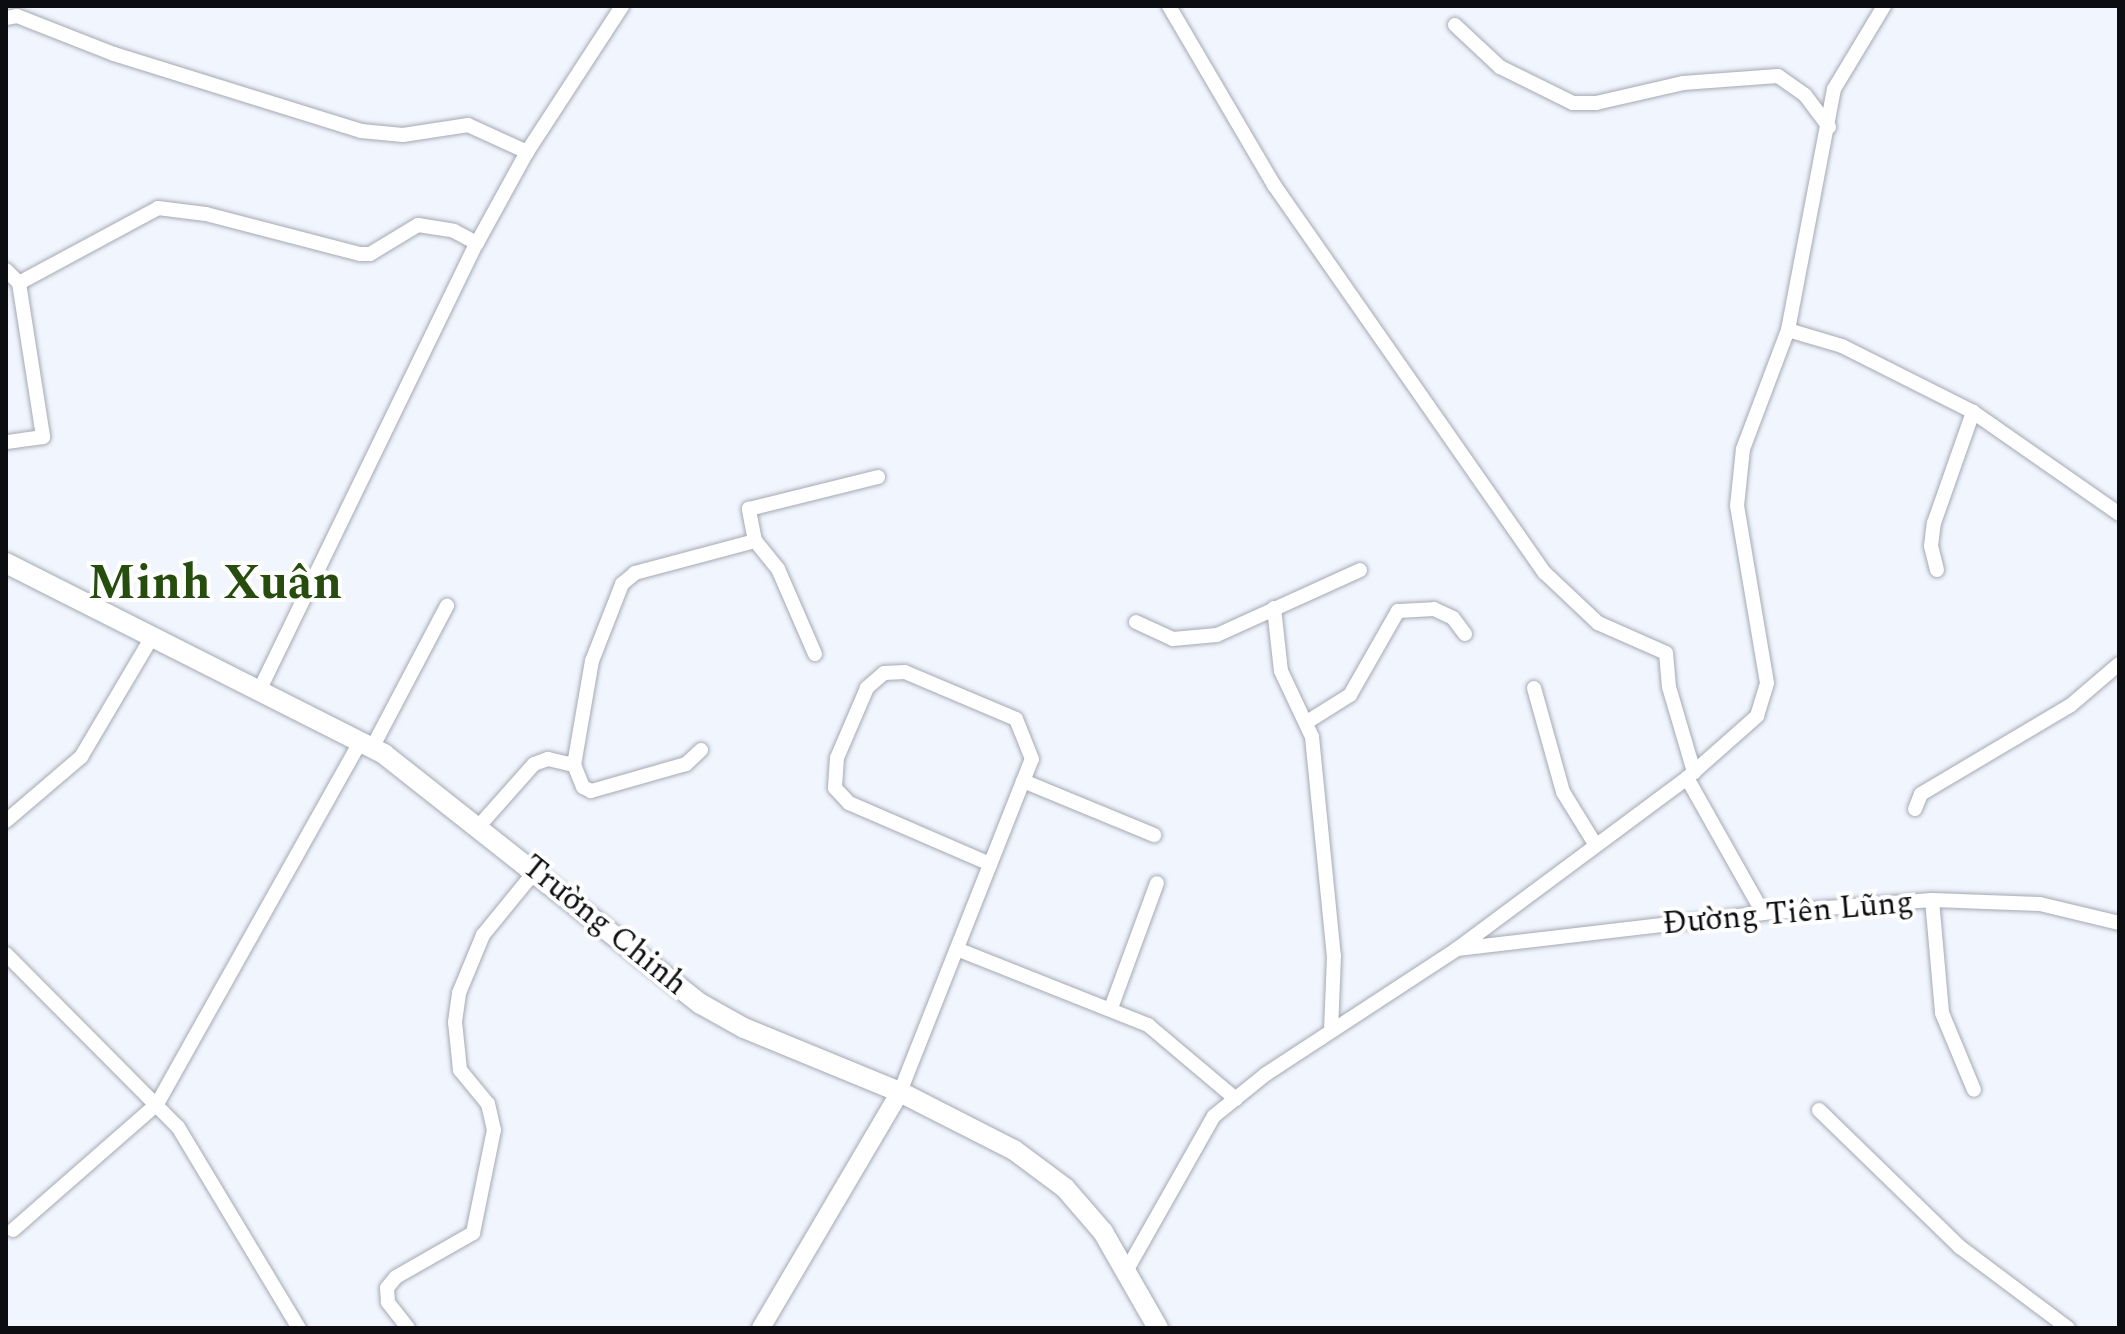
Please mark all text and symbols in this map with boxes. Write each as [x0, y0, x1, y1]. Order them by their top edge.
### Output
district label: Minh Xuân [88, 555, 342, 613]
street label: Trường Chinh [514, 848, 694, 1004]
street label: Đường Tiên Lũng [1661, 884, 1915, 944]

